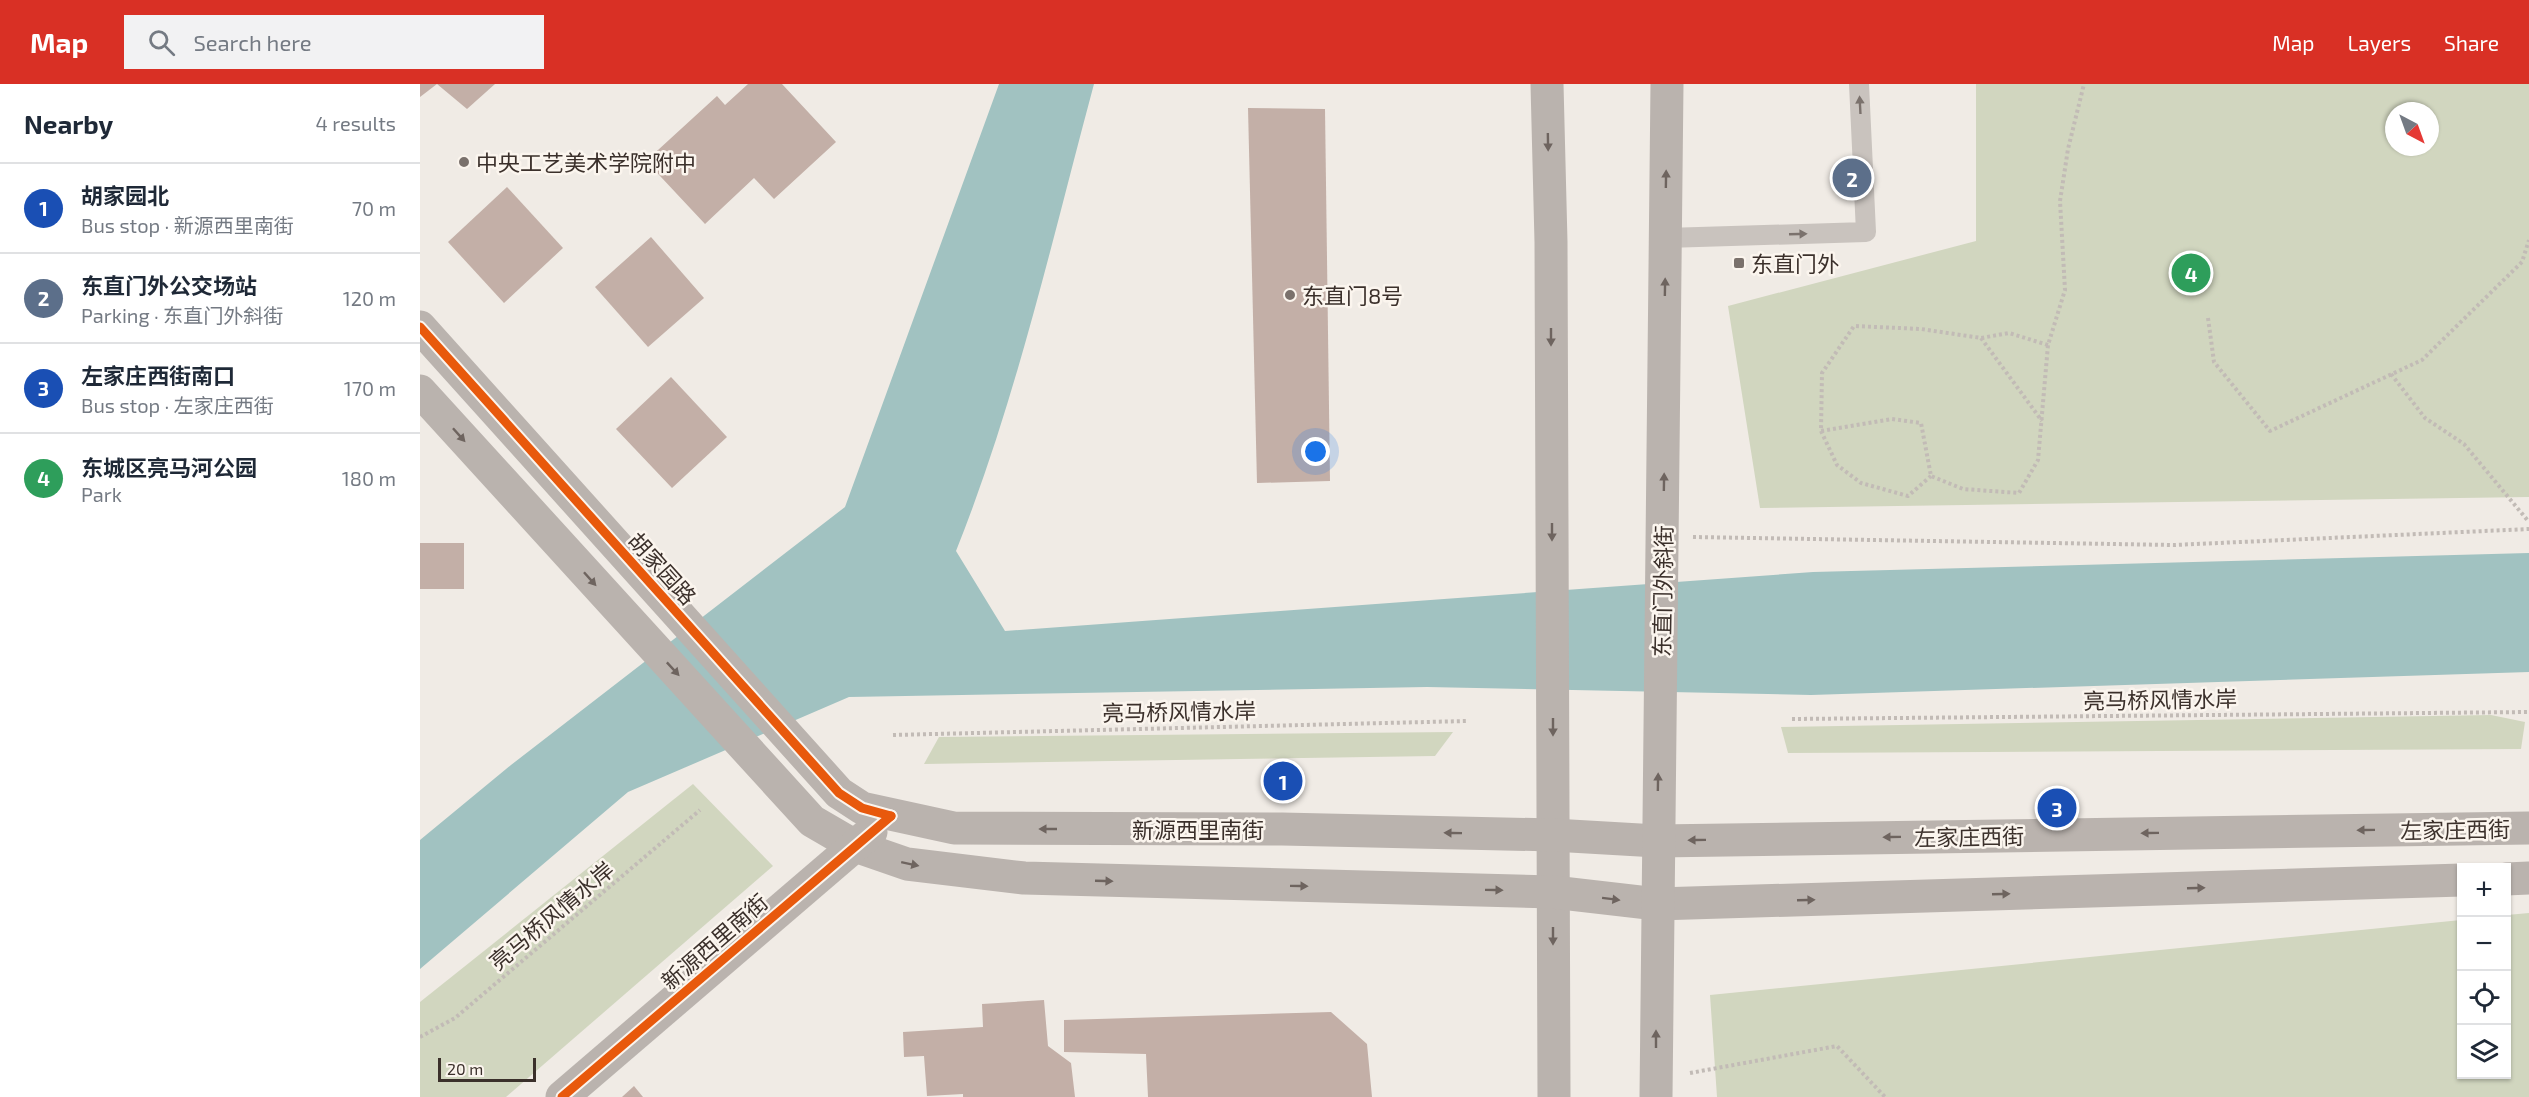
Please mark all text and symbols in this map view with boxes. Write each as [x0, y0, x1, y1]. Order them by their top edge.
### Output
search box [124, 15, 544, 69]
text: Map [30, 25, 88, 59]
icon: search [145, 26, 178, 59]
text: Search here [193, 29, 312, 55]
text: Map [2272, 30, 2314, 55]
text: Layers [2347, 30, 2411, 55]
text: Share [2444, 30, 2499, 55]
one-way arrow [1856, 95, 1865, 114]
north arrow [2385, 102, 2439, 156]
text: Nearby [24, 108, 113, 139]
text: 4 results [316, 111, 396, 135]
one-way arrow [1544, 133, 1553, 152]
place label: 中央工艺美术学院附中 [476, 149, 696, 175]
marker: 中央工艺美术学院附中 [457, 155, 471, 169]
pin: 2 [1832, 156, 1872, 200]
one-way arrow [1661, 170, 1671, 189]
text: 胡家园北 [81, 182, 169, 208]
text: 1 [39, 196, 48, 220]
text: 70 m [352, 196, 396, 220]
text: Bus stop · 新源西里南街 [81, 213, 294, 237]
one-way arrow [1789, 230, 1808, 239]
place label: 东直门外 [1751, 250, 1839, 276]
pin: 4 [2172, 250, 2210, 296]
marker: 东直门外 [1732, 256, 1746, 270]
text: 东直门外公交场站 [81, 272, 257, 298]
one-way arrow [1660, 278, 1670, 297]
place label: 东直门8号 [1302, 282, 1403, 308]
text: 2 [38, 286, 49, 310]
text: 120 m [343, 286, 396, 310]
marker: 东直门8号 [1283, 288, 1297, 302]
text: Parking · 东直门外斜街 [81, 303, 283, 327]
one-way arrow [1546, 328, 1556, 347]
text: 左家庄西街南口 [81, 362, 235, 388]
text: 3 [38, 376, 49, 400]
text: 170 m [344, 376, 396, 400]
text: Bus stop · 左家庄西街 [81, 393, 274, 417]
one-way arrow [452, 427, 465, 442]
your location [1301, 437, 1330, 466]
text: 东城区亮马河公园 [81, 454, 257, 480]
text: 4 [37, 466, 50, 490]
text: 180 m [342, 466, 396, 490]
one-way arrow [1659, 473, 1669, 492]
text: Park [81, 482, 122, 506]
one-way arrow [1547, 523, 1557, 542]
street label: 东直门外斜街 [1648, 525, 1676, 657]
street label: 胡家园路 [624, 527, 702, 609]
one-way arrow [583, 571, 596, 586]
one-way arrow [666, 661, 679, 676]
street label: 亮马桥风情水岸 [2083, 685, 2237, 713]
street label: 亮马桥风情水岸 [1102, 697, 1256, 725]
one-way arrow [1548, 718, 1558, 737]
pin: 1 [1264, 758, 1302, 804]
one-way arrow [1654, 773, 1663, 792]
pin: 3 [2038, 786, 2076, 830]
street label: 左家庄西街 [2400, 815, 2510, 843]
street label: 新源西里南街 [1132, 816, 1264, 842]
street label: 左家庄西街 [1914, 822, 2024, 850]
one-way arrow [1038, 824, 1057, 834]
one-way arrow [2356, 825, 2375, 835]
one-way arrow [1443, 828, 1462, 838]
one-way arrow [2140, 828, 2159, 838]
one-way arrow [1882, 832, 1901, 842]
one-way arrow [1687, 835, 1706, 845]
street label: 亮马桥风情水岸 [484, 856, 618, 974]
one-way arrow [901, 860, 920, 869]
map controls [2457, 863, 2511, 1079]
button: + [2457, 863, 2511, 917]
one-way arrow [1095, 877, 1114, 886]
one-way arrow [1290, 881, 1309, 890]
one-way arrow [2186, 883, 2205, 893]
one-way arrow [1485, 886, 1504, 895]
street label: 新源西里南街 [656, 888, 772, 994]
one-way arrow [1991, 889, 2010, 898]
one-way arrow [1602, 894, 1621, 903]
one-way arrow [1796, 895, 1815, 904]
button: − [2457, 917, 2511, 971]
one-way arrow [1548, 926, 1558, 945]
button: locate [2457, 971, 2511, 1025]
button: layers [2457, 1025, 2511, 1079]
one-way arrow [1651, 1029, 1661, 1048]
scale bar [438, 1055, 536, 1082]
text: 20 m [447, 1059, 483, 1078]

